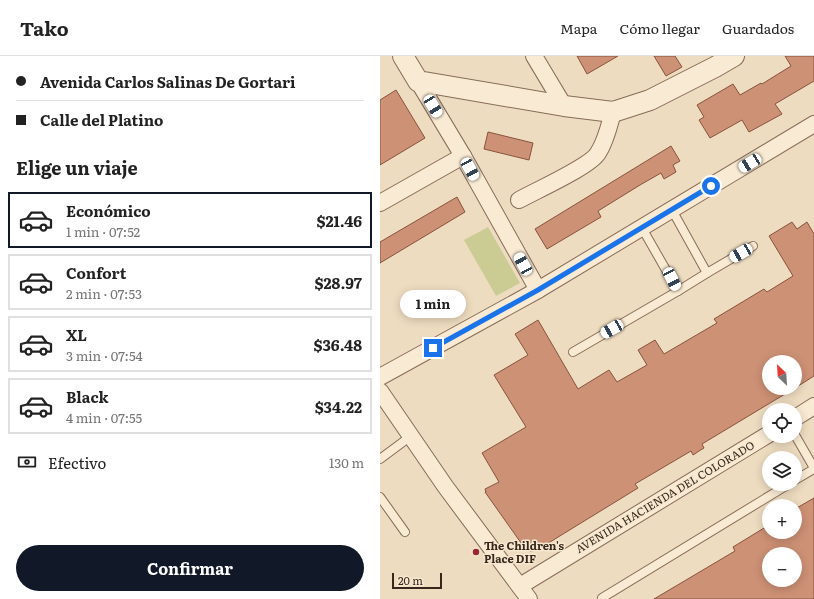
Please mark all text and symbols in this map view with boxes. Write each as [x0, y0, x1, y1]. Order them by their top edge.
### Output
text: Tako [20, 14, 69, 42]
text: Mapa [560, 18, 597, 38]
text: Cómo llegar [619, 18, 700, 38]
text: Guardados [722, 18, 794, 38]
text: Avenida Carlos Salinas De Gortari [40, 70, 296, 93]
car [422, 93, 444, 119]
text: Calle del Platino [40, 108, 163, 131]
car [737, 152, 763, 174]
text: Elige un viaje [16, 154, 138, 181]
car [459, 156, 481, 182]
route start [702, 177, 720, 195]
text: Económico [66, 199, 151, 222]
icon: car [18, 202, 54, 238]
text: $21.46 [317, 209, 362, 232]
text: 1 min · 07:52 [66, 222, 140, 241]
car [728, 242, 754, 264]
car [512, 251, 534, 277]
text: Confort [66, 261, 126, 284]
icon: car [18, 264, 54, 300]
car [661, 266, 683, 292]
text: $28.97 [315, 271, 362, 294]
text: 2 min · 07:53 [66, 284, 142, 303]
callout: 1 min [400, 290, 466, 318]
text: 1 min [416, 294, 450, 313]
car [599, 318, 625, 340]
text: XL [66, 323, 87, 346]
icon: car [18, 326, 54, 362]
text: $36.48 [314, 333, 362, 356]
route end [424, 339, 442, 357]
text: 3 min · 07:54 [66, 346, 143, 365]
north arrow [762, 355, 802, 395]
map controls [762, 355, 802, 587]
text: Black [66, 385, 109, 408]
icon: car [18, 388, 54, 424]
text: $34.22 [315, 395, 362, 418]
button: locate [762, 403, 802, 443]
text: 4 min · 07:55 [66, 408, 142, 427]
street label: AVENIDA HACIENDA DEL COLORADO [572, 436, 757, 556]
icon: cash [16, 451, 38, 473]
text: Efectivo [48, 451, 106, 474]
button: layers [762, 451, 802, 491]
text: 130 m [329, 453, 364, 472]
button: + [762, 499, 802, 539]
place label: The Children's Place DIF [484, 537, 565, 566]
button: Confirmar [16, 545, 364, 591]
marker: The Children's Place DIF [471, 547, 481, 557]
button: − [762, 547, 802, 587]
scale bar [392, 571, 442, 590]
text: 20 m [398, 572, 423, 588]

